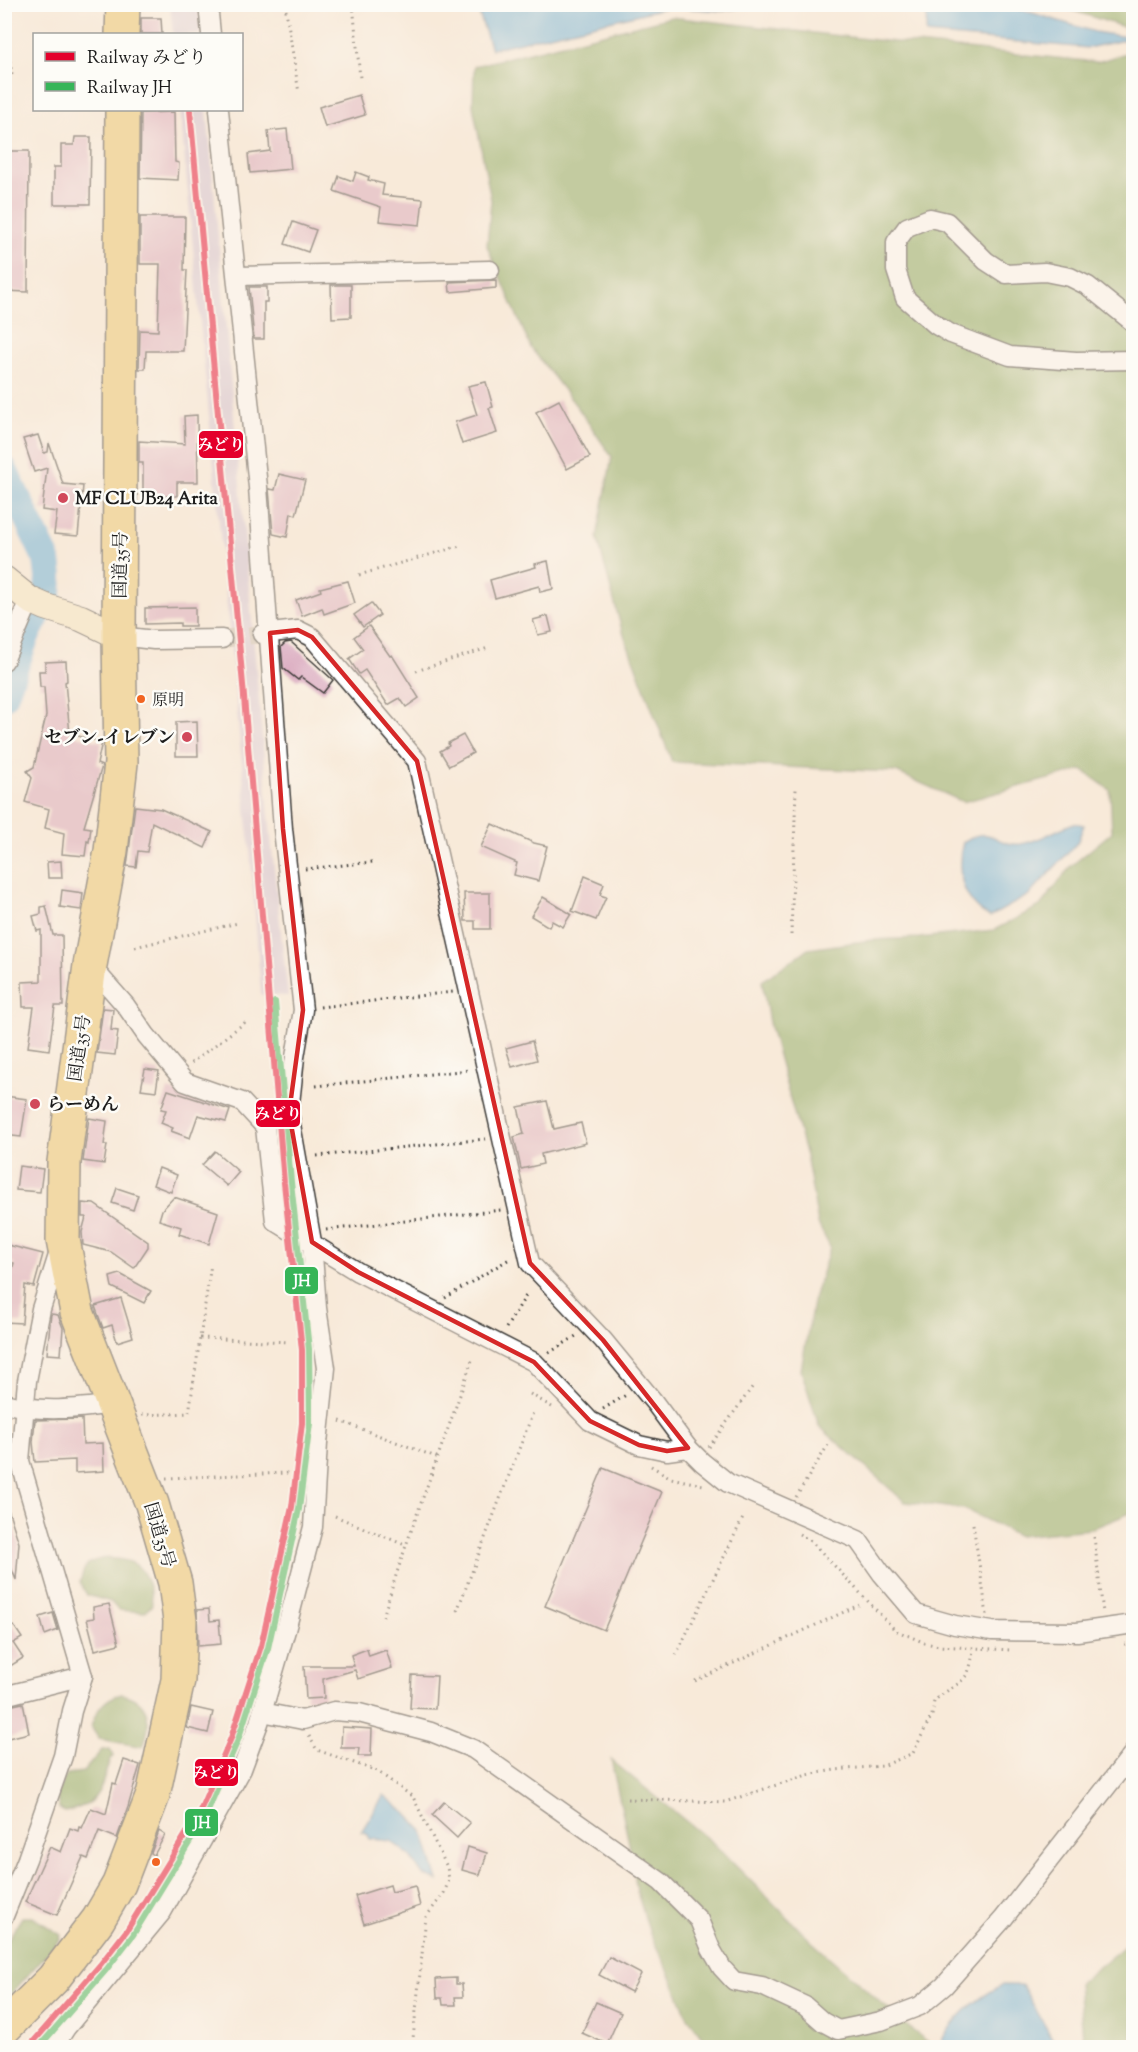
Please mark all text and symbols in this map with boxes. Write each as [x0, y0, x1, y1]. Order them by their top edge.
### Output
legend [33, 33, 243, 111]
text: Railway みどり [87, 46, 206, 72]
text: Railway JH [87, 76, 172, 102]
line badge: みどり [198, 430, 244, 459]
text: みどり [197, 435, 245, 458]
place label: MF CLUB24 Arita [75, 487, 219, 513]
marker: MF CLUB24 Arita [56, 491, 70, 505]
street label: 国道35号 [108, 531, 136, 599]
place label: 原明 [152, 690, 184, 713]
marker: 原明 [135, 693, 147, 705]
place label: セブン-イレブン [44, 726, 175, 752]
marker: セブン-イレブン [180, 730, 194, 744]
street label: 国道35号 [63, 1013, 99, 1083]
place label: らーめん [47, 1093, 119, 1119]
marker: らーめん [28, 1097, 42, 1111]
line badge: みどり [255, 1099, 301, 1128]
text: みどり [254, 1104, 302, 1127]
line badge: JH [284, 1266, 319, 1295]
text: JH [291, 1271, 311, 1294]
street label: 国道35号 [136, 1500, 180, 1572]
line badge: みどり [194, 1758, 239, 1787]
text: みどり [192, 1763, 240, 1786]
line badge: JH [184, 1808, 219, 1837]
text: JH [191, 1813, 211, 1836]
unlabelled marker [150, 1856, 162, 1868]

